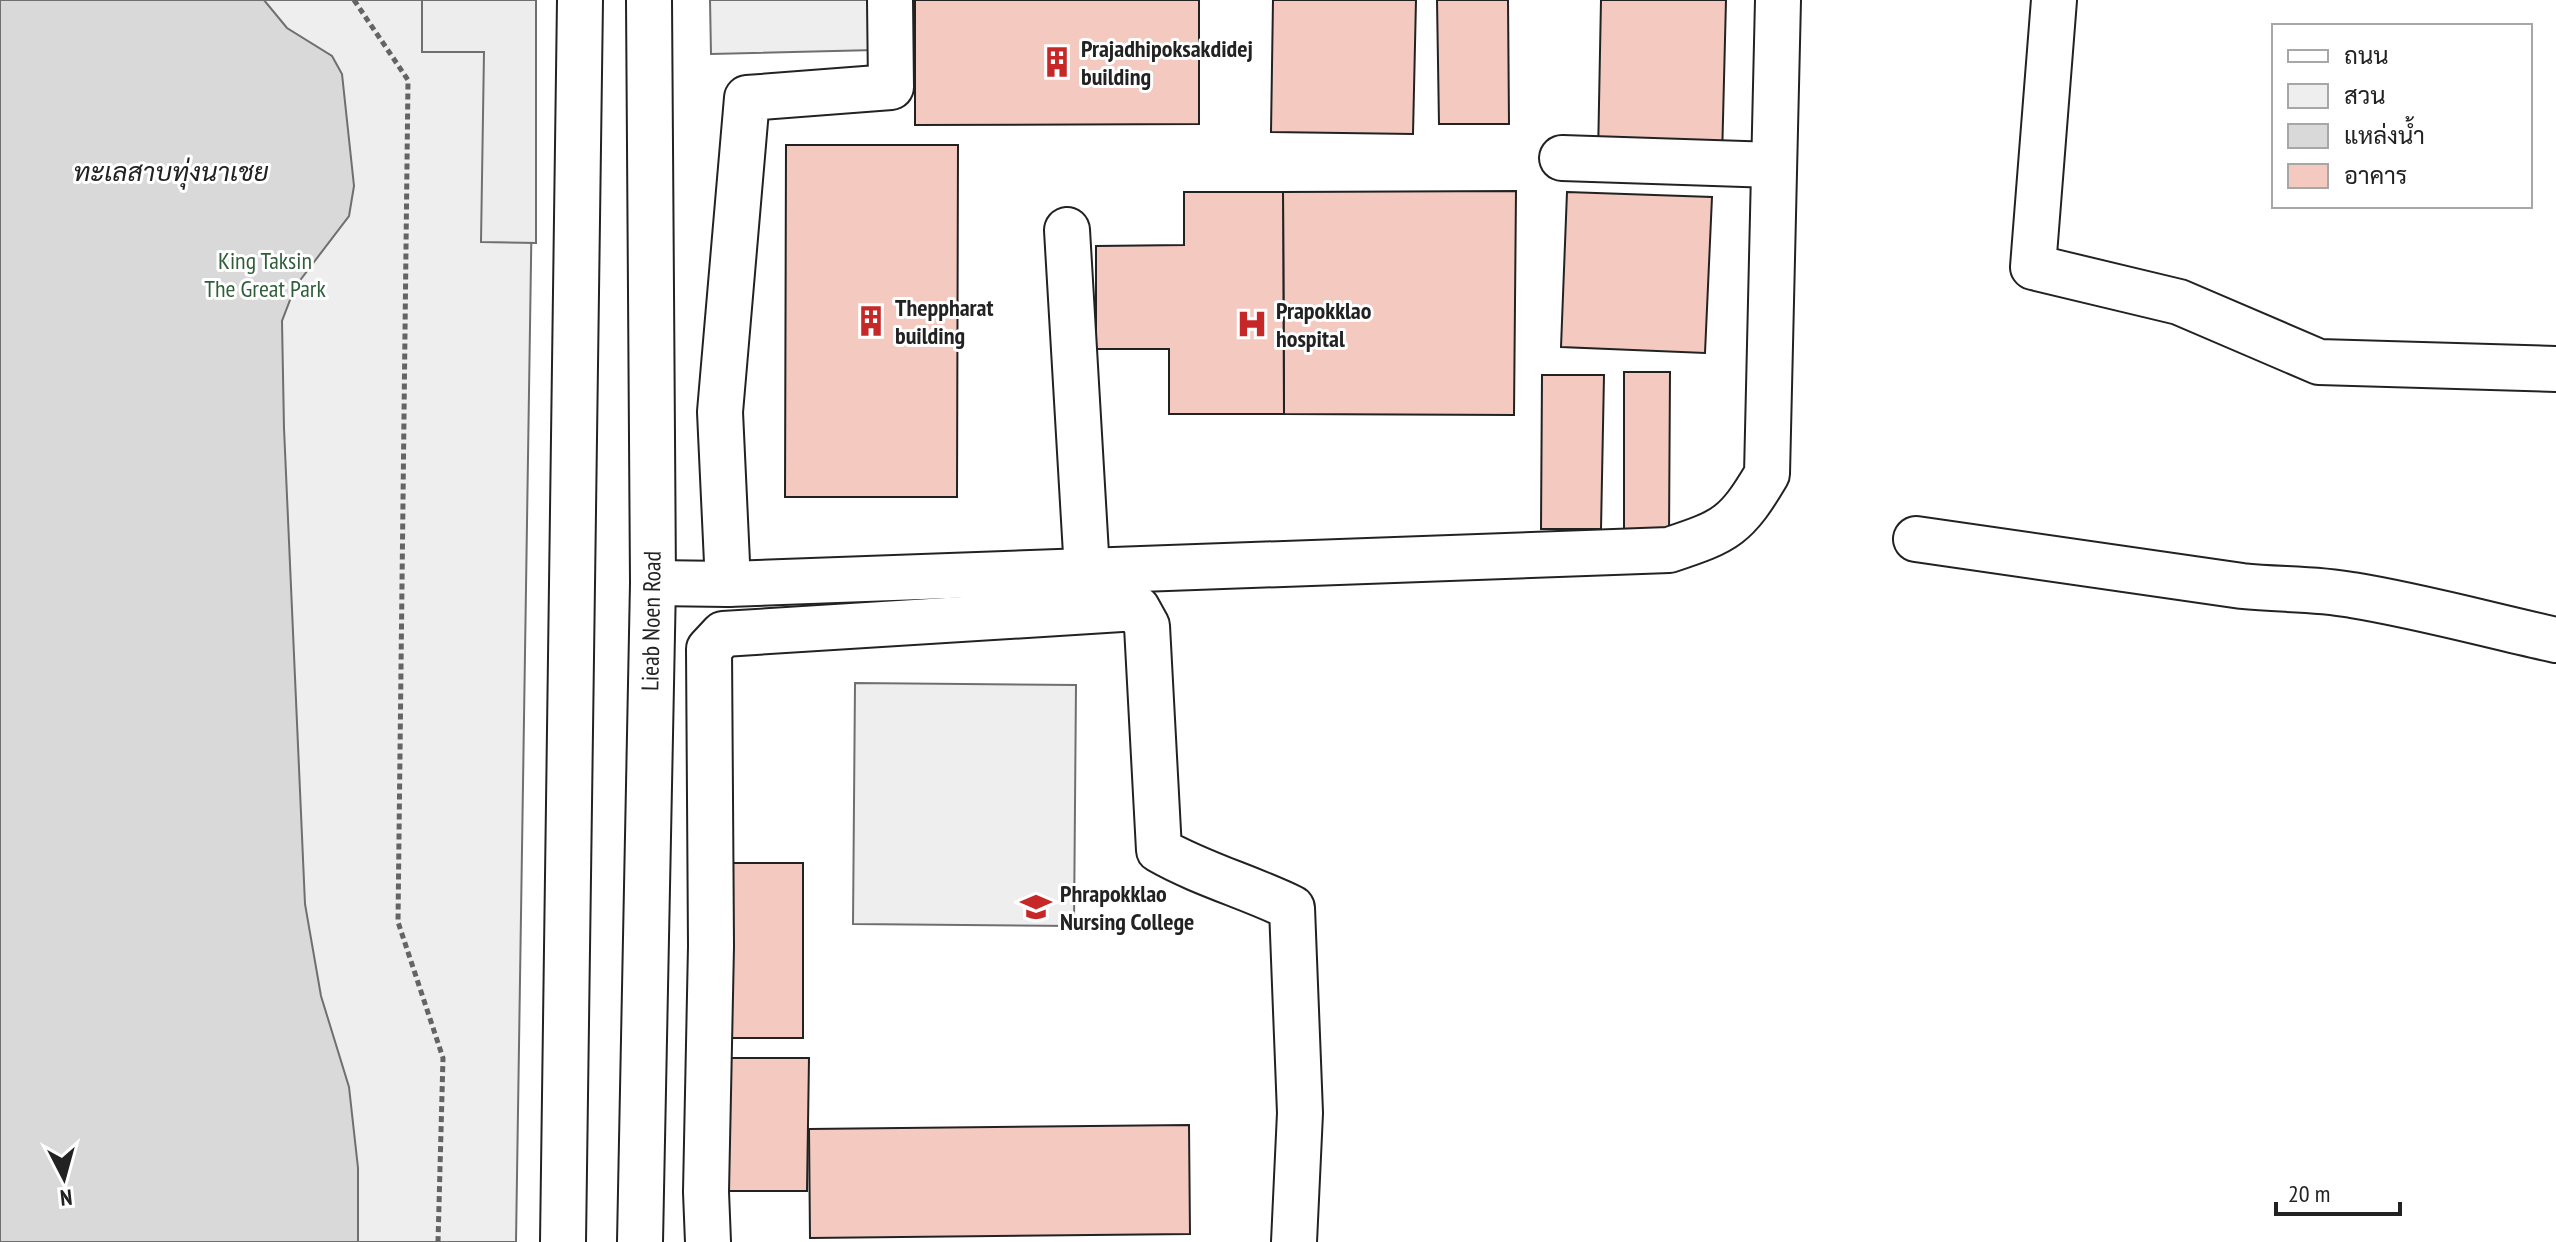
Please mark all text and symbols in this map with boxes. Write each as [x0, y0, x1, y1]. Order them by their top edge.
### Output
legend [2272, 24, 2532, 208]
place label: Prajadhipoksakdidej building [1081, 33, 1253, 92]
text: ถนน [2344, 40, 2389, 71]
building icon: Prajadhipoksakdidej building [1040, 45, 1074, 79]
text: สวน [2344, 80, 2386, 111]
text: แหล่งน้ำ [2344, 116, 2425, 151]
water label: ทะเลสาบทุ่งนาเชย [73, 155, 269, 190]
text: อาคาร [2344, 160, 2407, 191]
park label: King Taksin The Great Park [204, 245, 326, 304]
place label: Theppharat building [895, 292, 994, 351]
place label: Prapokklao hospital [1276, 295, 1372, 354]
building icon: Theppharat building [854, 304, 888, 338]
hospital icon: Prapokklao hospital [1235, 307, 1269, 341]
street label: Lieab Noen Road [634, 551, 668, 691]
place label: Phrapokklao Nursing College [1060, 878, 1194, 937]
school or university icon: Phrapokklao Nursing College [1019, 890, 1053, 924]
north arrow [24, 1138, 104, 1218]
scale bar [2276, 1166, 2400, 1216]
text: 20 m [2288, 1178, 2330, 1209]
text: N [59, 1183, 73, 1212]

